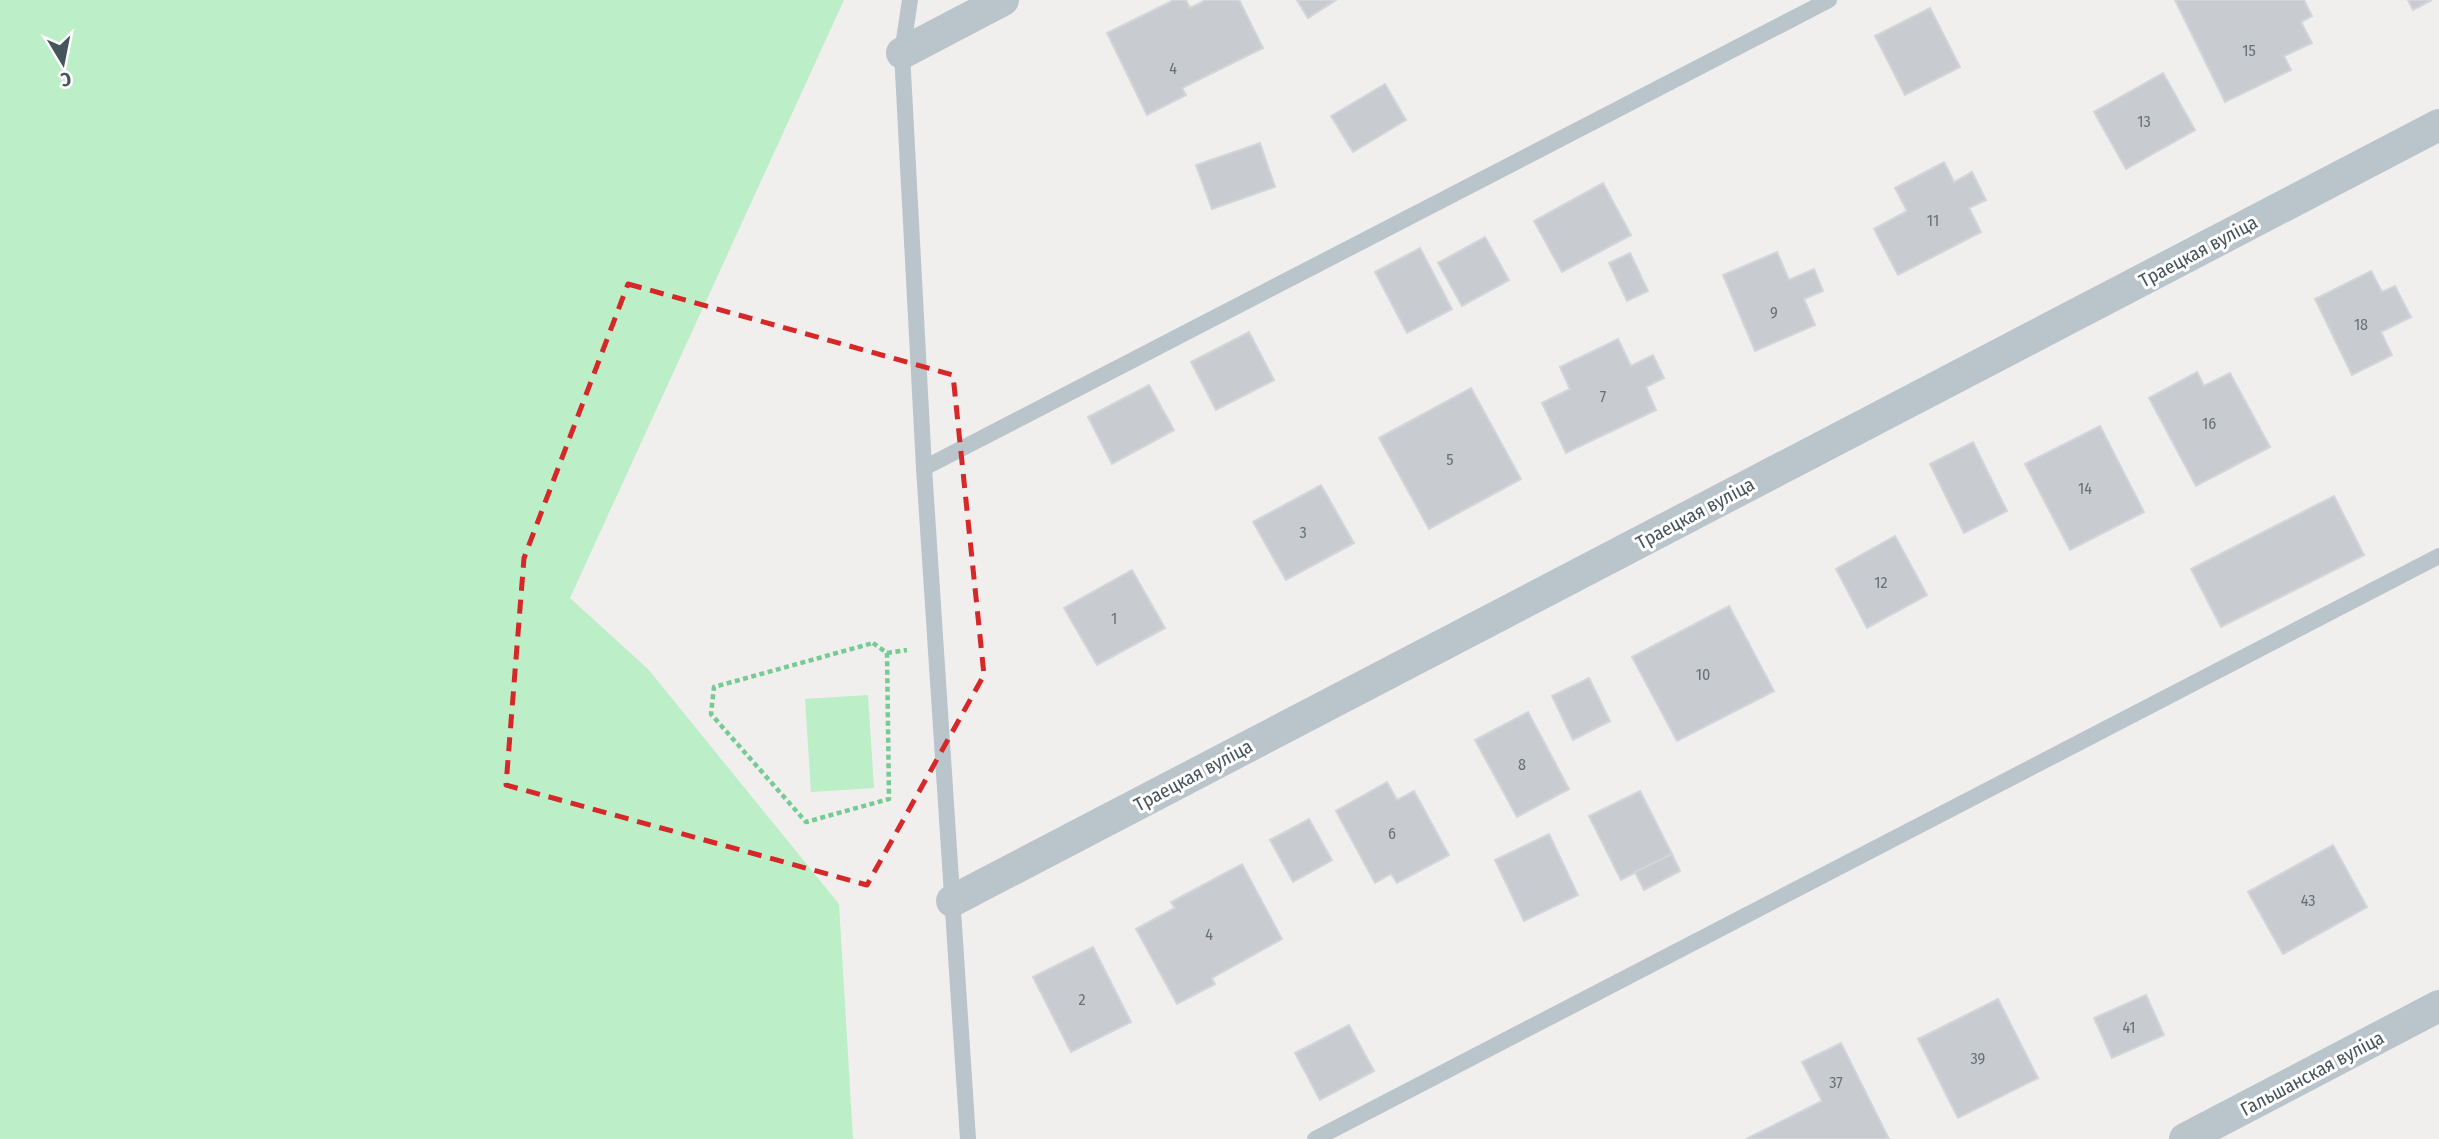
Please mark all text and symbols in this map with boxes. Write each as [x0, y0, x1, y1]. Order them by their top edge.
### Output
north arrow [28, 28, 98, 98]
house number: 15 [2242, 41, 2256, 60]
house number: 4 [1169, 59, 1177, 78]
text: С [59, 67, 73, 91]
house number: 13 [2137, 112, 2151, 131]
house number: 11 [1927, 211, 1939, 230]
street label: Траецкая вуліца [2135, 211, 2261, 292]
house number: 9 [1770, 303, 1778, 322]
house number: 18 [2354, 315, 2368, 334]
house number: 7 [1600, 387, 1607, 406]
house number: 16 [2202, 414, 2216, 433]
house number: 5 [1446, 450, 1454, 469]
street label: Траецкая вуліца [1632, 473, 1758, 554]
house number: 14 [2078, 479, 2092, 498]
house number: 3 [1299, 523, 1307, 542]
house number: 12 [1874, 573, 1888, 592]
house number: 1 [1111, 609, 1117, 628]
house number: 10 [1696, 665, 1710, 684]
street label: Траецкая вуліца [1130, 735, 1256, 816]
house number: 8 [1518, 755, 1526, 774]
house number: 6 [1388, 824, 1396, 843]
house number: 43 [2301, 891, 2315, 910]
house number: 4 [1205, 925, 1213, 944]
house number: 2 [1078, 990, 1086, 1009]
house number: 41 [2122, 1018, 2136, 1037]
street label: Гальшанская вуліца [2237, 1026, 2388, 1121]
house number: 39 [1971, 1049, 1986, 1068]
house number: 37 [1829, 1073, 1843, 1092]

